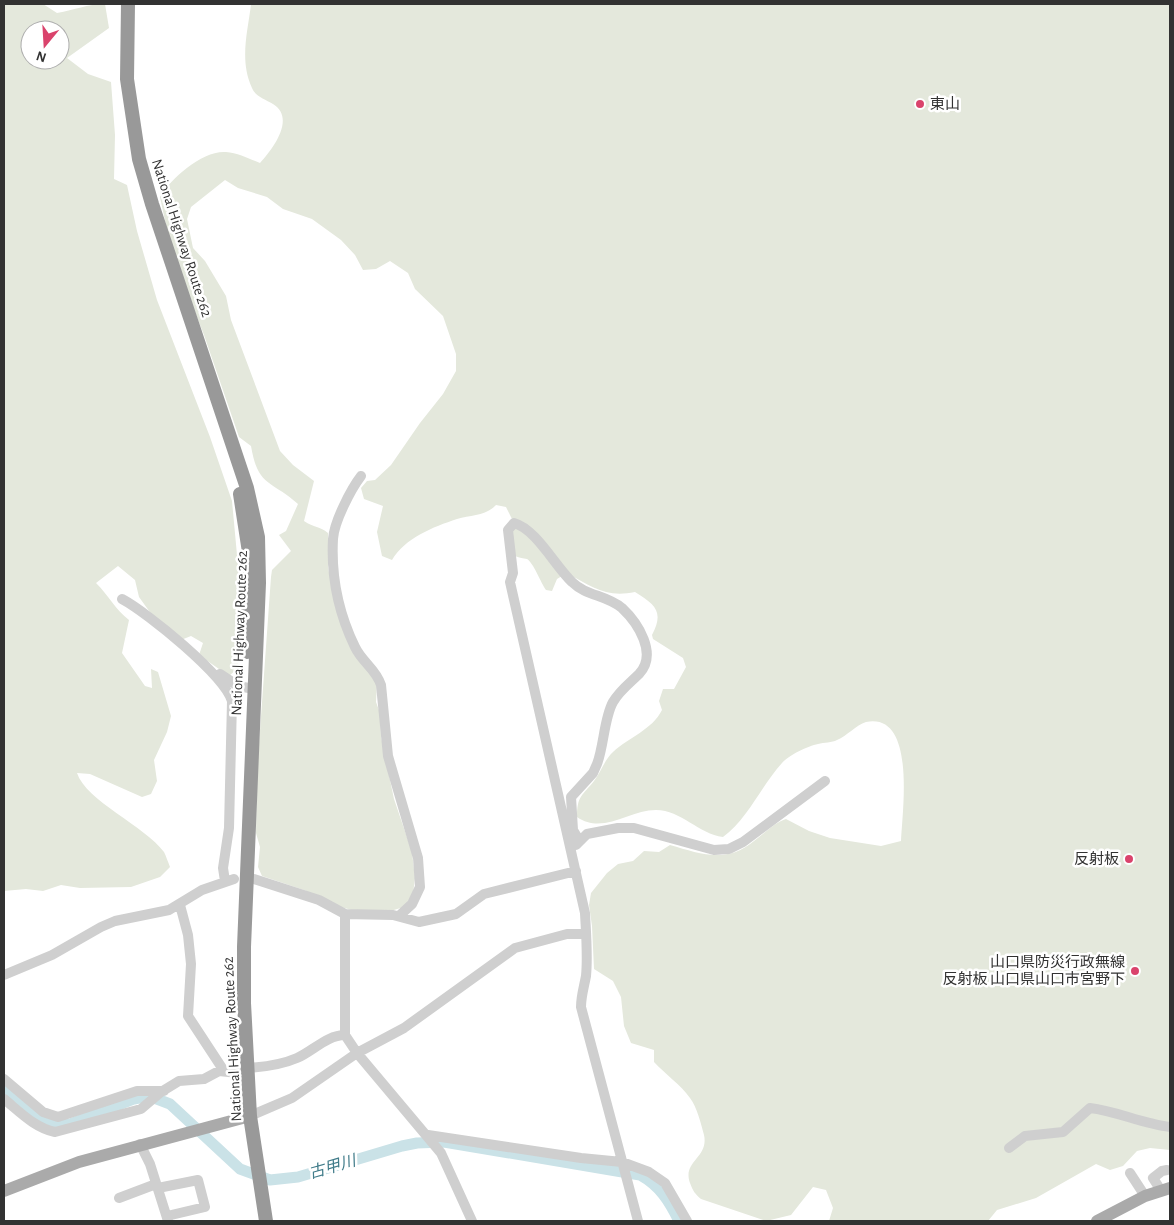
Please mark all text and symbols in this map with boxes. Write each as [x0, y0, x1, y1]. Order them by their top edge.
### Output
north arrow [20, 20, 70, 70]
text: N [34, 48, 48, 65]
place label: 東山 [930, 96, 960, 112]
marker: 東山 [914, 98, 926, 110]
street label: National Highway Route 262 [149, 157, 214, 319]
street label: National Highway Route 262 [229, 550, 250, 716]
place label: 反射板 [1074, 850, 1119, 867]
marker: 反射板 [1123, 853, 1135, 865]
place label: 山口県防災行政無線 反射板 山口県山口市宮野下 [943, 954, 1125, 987]
street label: National Highway Route 262 [221, 956, 244, 1122]
marker: 山口県防災行政無線 反射板 山口県山口市宮野下 [1129, 965, 1141, 977]
water label: 古甲川 [307, 1151, 359, 1181]

